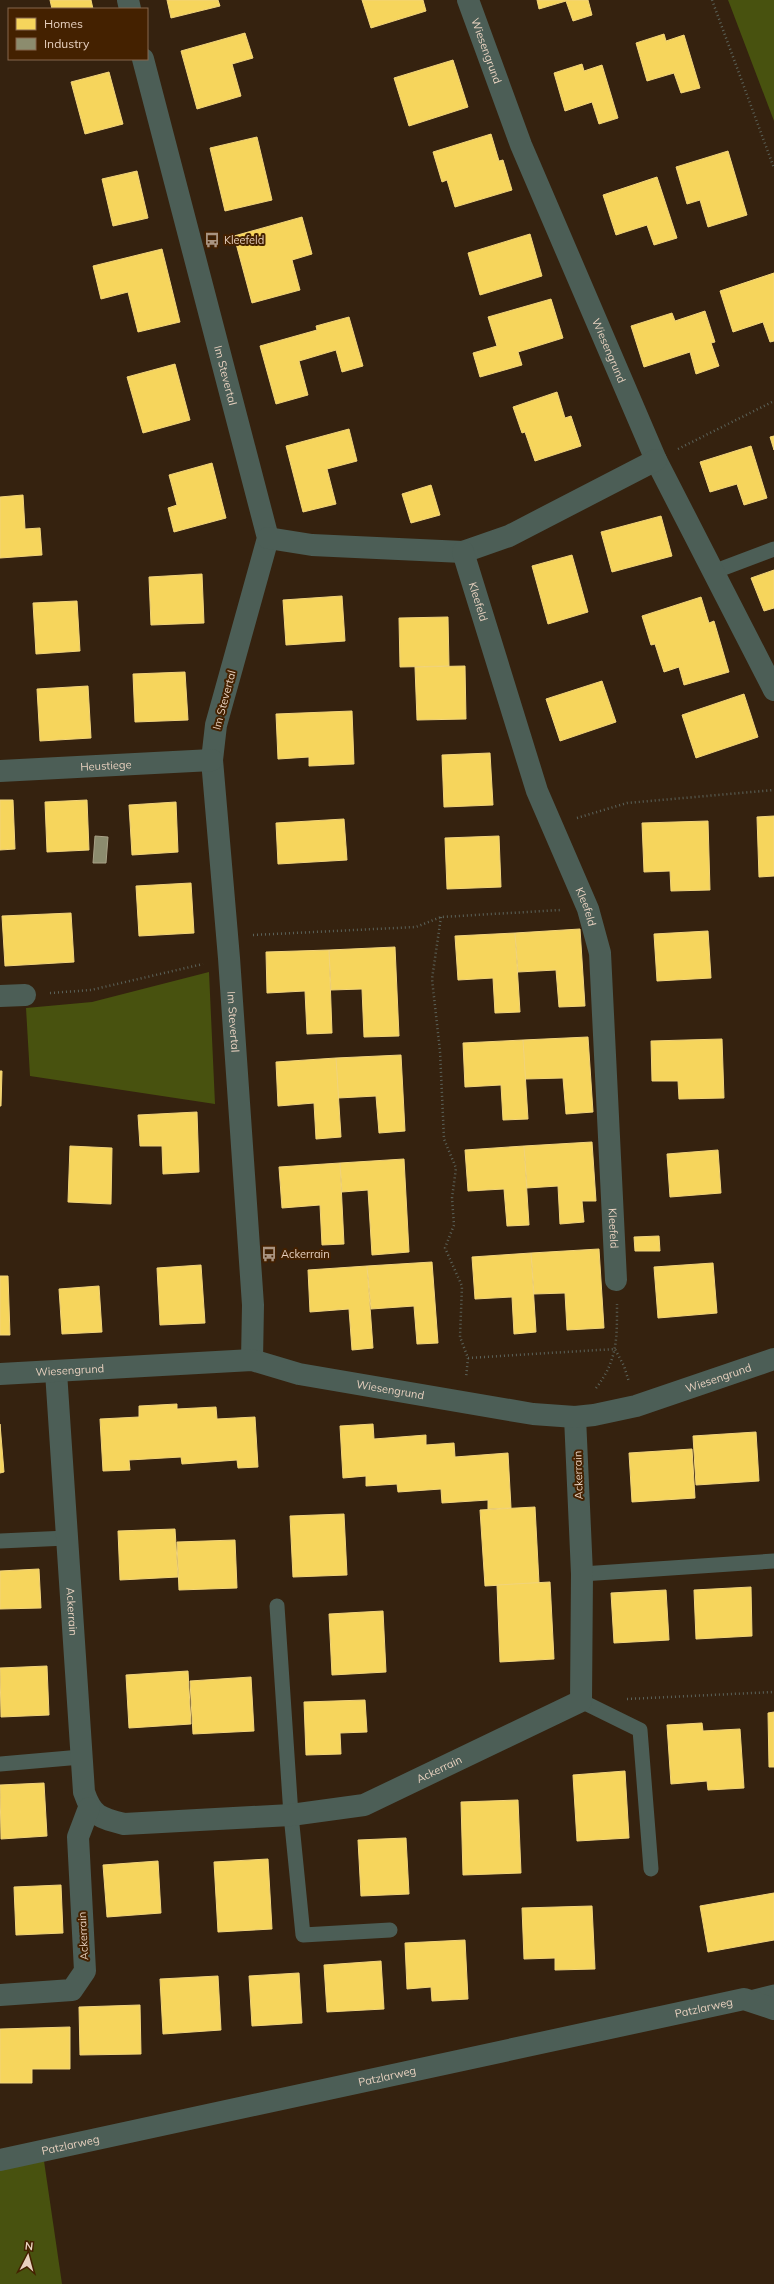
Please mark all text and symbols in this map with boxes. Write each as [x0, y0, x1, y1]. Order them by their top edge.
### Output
legend [8, 8, 148, 60]
text: Homes [44, 16, 83, 31]
street label: Wiesengrund [468, 16, 505, 85]
text: Industry [44, 36, 90, 51]
bus stop icon: Kleefeld [203, 231, 221, 249]
place label: Kleefeld [224, 233, 264, 247]
street label: Wiesengrund [589, 316, 629, 385]
street label: Im Stevertal [211, 344, 240, 407]
street label: Kleefeld [466, 580, 491, 623]
street label: Im Stevertal [209, 669, 239, 731]
street label: Heustiege [80, 757, 132, 774]
street label: Kleefeld [572, 885, 599, 928]
street label: Im Stevertal [224, 991, 243, 1053]
street label: Kleefeld [605, 1208, 621, 1249]
bus stop icon: Ackerrain [260, 1245, 278, 1263]
place label: Ackerrain [281, 1247, 330, 1261]
street label: Wiesengrund [684, 1360, 753, 1396]
street label: Wiesengrund [35, 1361, 105, 1379]
street label: Wiesengrund [355, 1377, 425, 1402]
street label: Ackerrain [570, 1450, 586, 1500]
street label: Ackerrain [63, 1587, 81, 1636]
street label: Ackerrain [414, 1752, 464, 1786]
street label: Ackerrain [75, 1911, 91, 1961]
street label: Patzlarweg [674, 1995, 734, 2021]
street label: Patzlarweg [357, 2063, 417, 2089]
street label: Patzlarweg [40, 2132, 101, 2158]
north arrow [8, 2236, 48, 2276]
text: N [24, 2239, 34, 2253]

